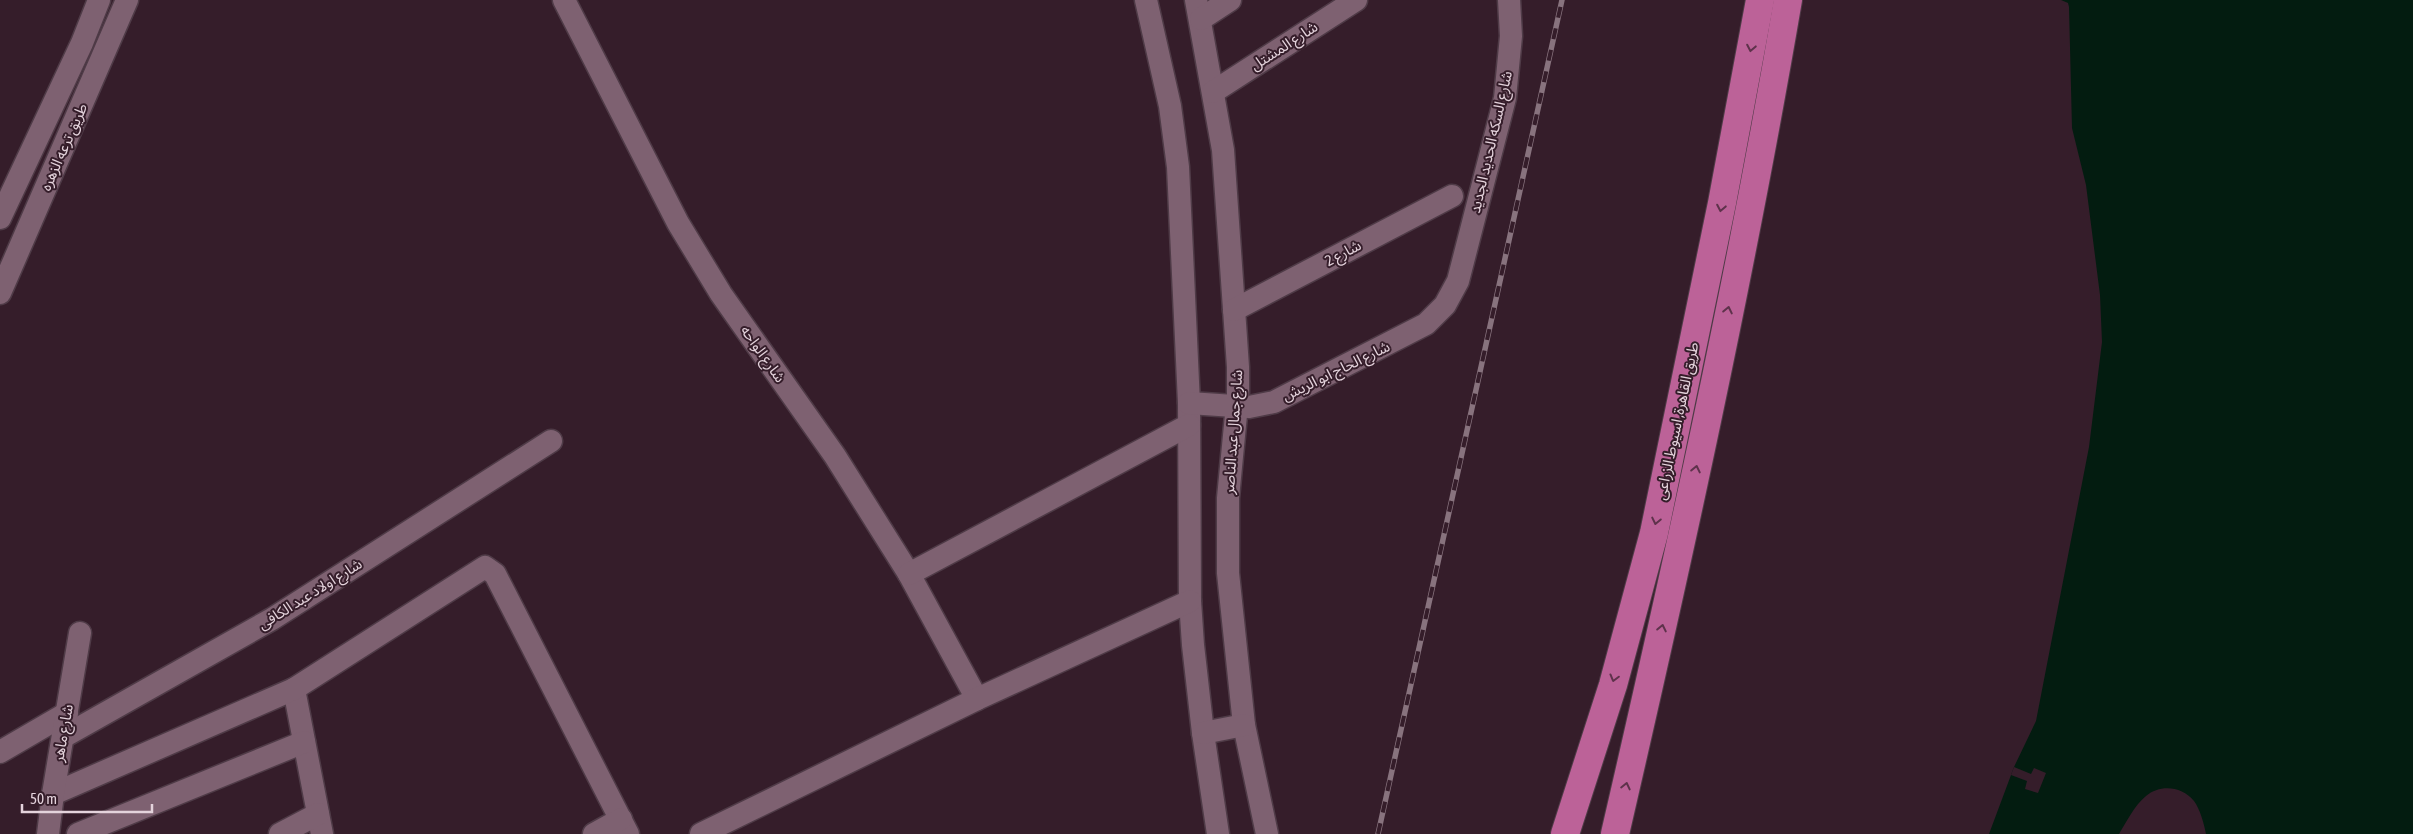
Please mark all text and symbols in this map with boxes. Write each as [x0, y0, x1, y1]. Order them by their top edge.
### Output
street label: شارع المشتل [1247, 17, 1323, 77]
one-way arrow [1746, 44, 1756, 52]
street label: شارع السكه الحديد الجديد [1466, 69, 1519, 216]
street label: طريق ترعه الزهره [37, 100, 92, 194]
one-way arrow [1716, 203, 1727, 212]
street label: شارع 2 [1322, 236, 1366, 273]
one-way arrow [1723, 305, 1733, 314]
street label: شارع الواحه [734, 322, 789, 388]
street label: شارع الحاج ابو الريش [1279, 337, 1394, 408]
street label: طريق القاهرة, اسيوط الزراعى [1651, 340, 1704, 502]
street label: شارع جمال عبد الناصر [1220, 369, 1249, 496]
one-way arrow [1690, 465, 1701, 473]
one-way arrow [1651, 517, 1662, 525]
street label: شارع اولاد عبد الكافى [255, 555, 367, 636]
one-way arrow [1656, 623, 1667, 632]
one-way arrow [1610, 673, 1620, 682]
street label: شارع ماهر [49, 703, 80, 765]
scale bar [22, 782, 152, 814]
one-way arrow [1620, 782, 1631, 791]
text: 50 m [30, 790, 57, 807]

